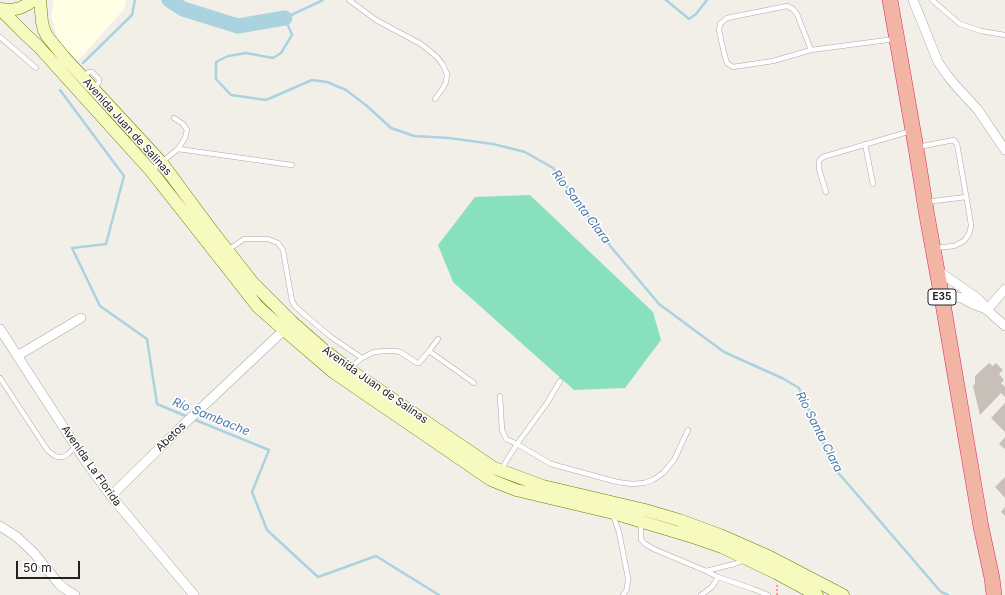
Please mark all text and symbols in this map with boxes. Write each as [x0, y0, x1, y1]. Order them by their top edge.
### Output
street label: Avenida Juan de Salinas [80, 76, 174, 178]
water label: Río Santa Clara [549, 167, 613, 247]
road number: E35 [928, 289, 956, 305]
street label: Avenida Juan de Salinas [320, 343, 430, 427]
water label: Río Santa Clara [792, 389, 846, 475]
water label: Río Sambache [170, 395, 252, 439]
street label: Abetos [153, 420, 189, 454]
street label: Avenida La Florida [58, 423, 124, 509]
scale bar [18, 553, 82, 579]
text: 50 m [23, 560, 52, 575]

